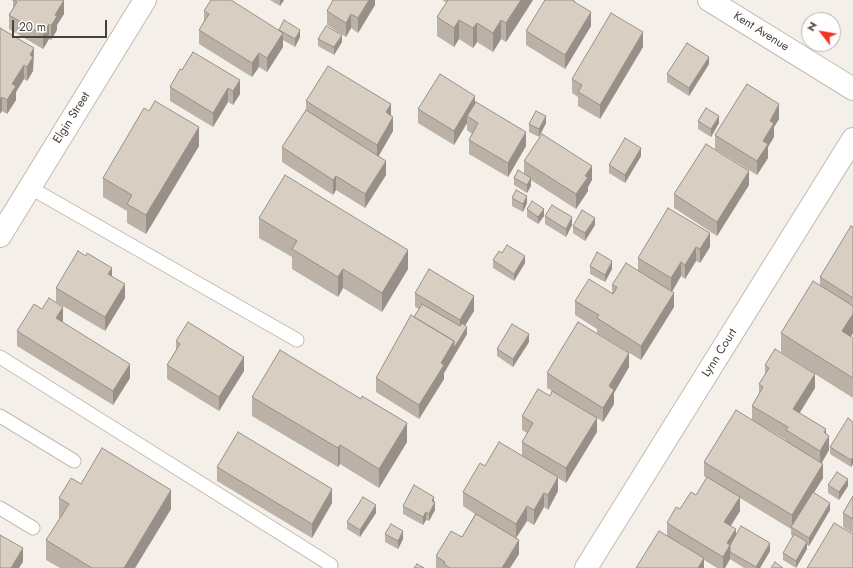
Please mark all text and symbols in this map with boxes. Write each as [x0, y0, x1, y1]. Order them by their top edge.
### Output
street label: Kent Avenue [731, 9, 791, 55]
scale bar [14, 12, 109, 38]
north arrow [801, 12, 841, 52]
text: 20 m [19, 18, 46, 36]
text: N [802, 18, 821, 34]
street label: Elgin Street [51, 90, 93, 146]
street label: Lynn Court [699, 326, 741, 380]

